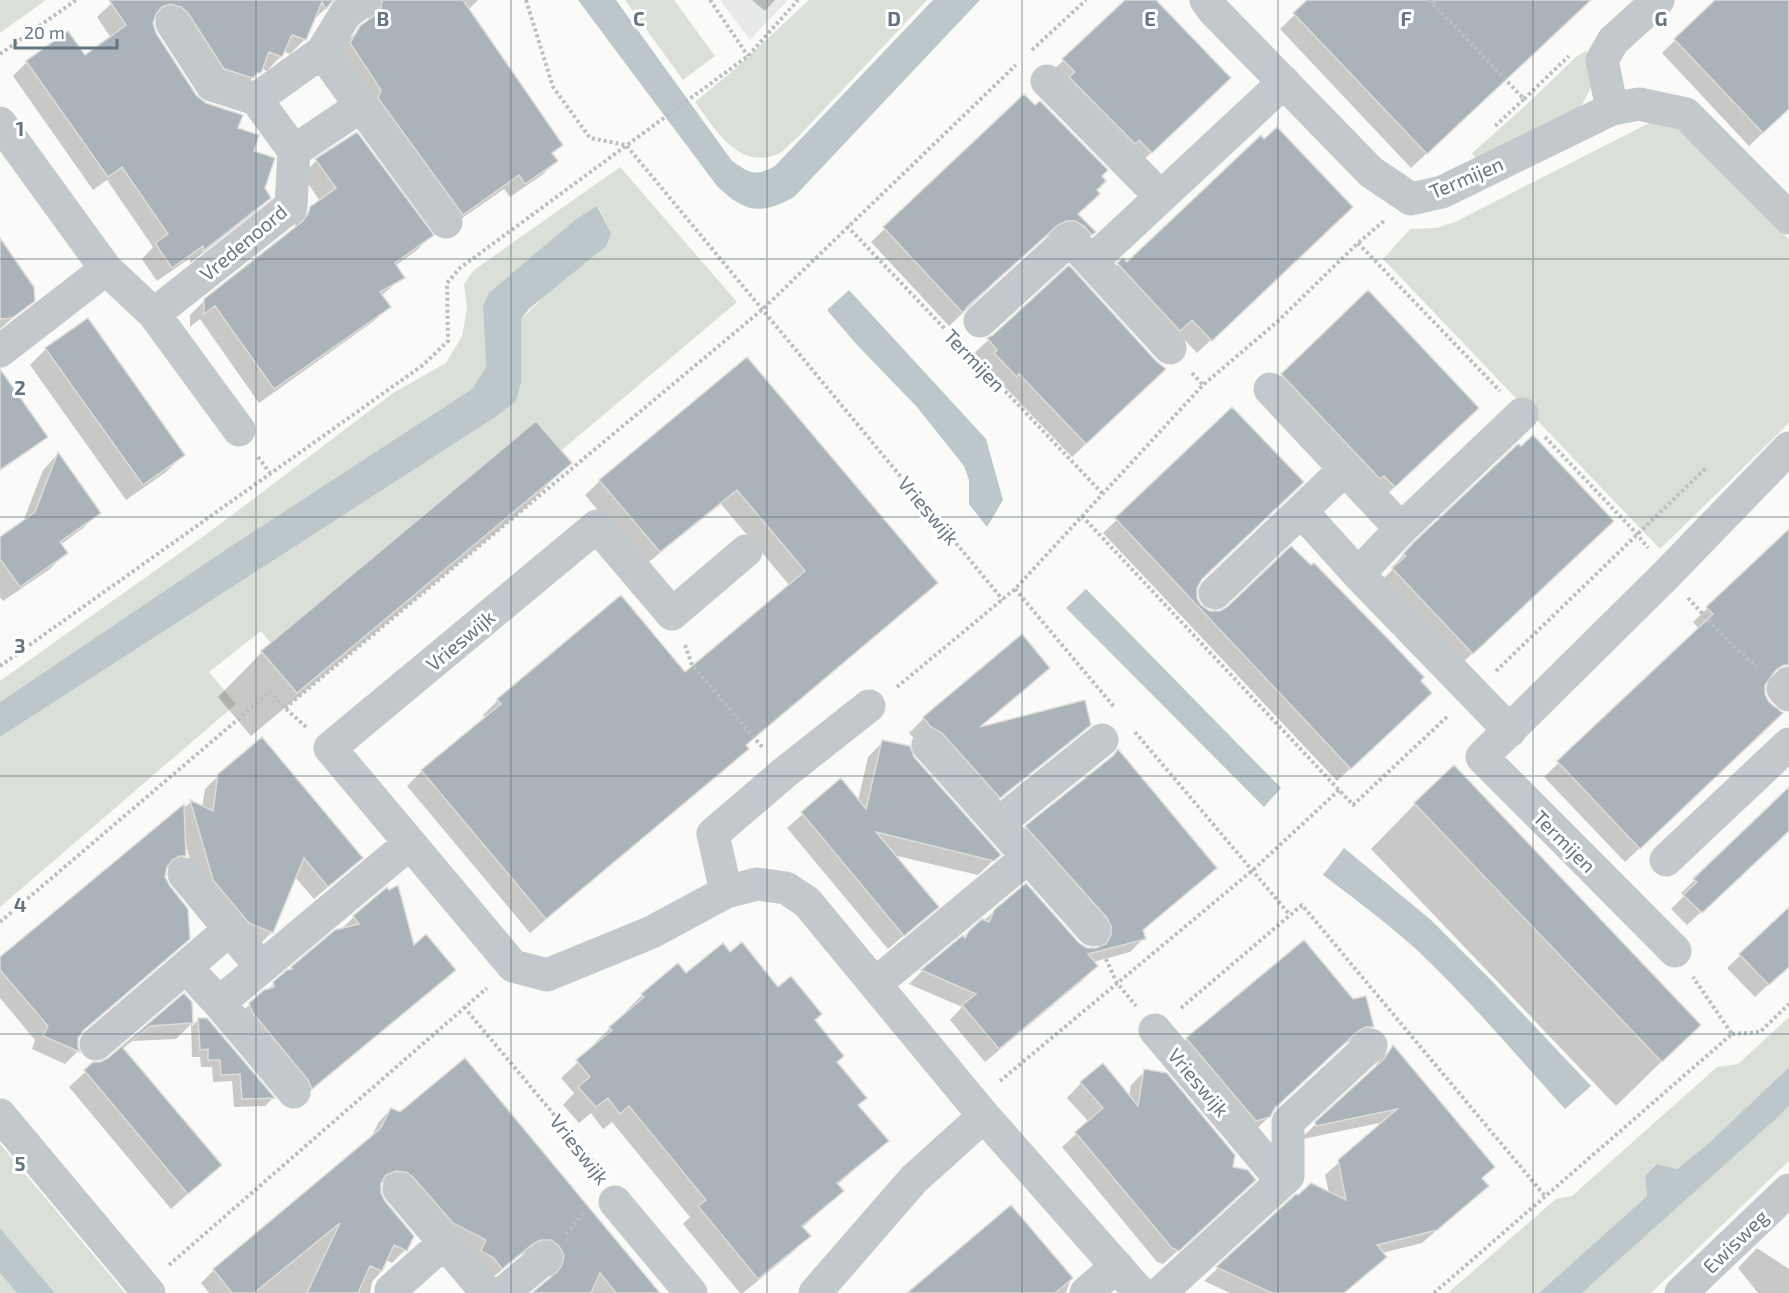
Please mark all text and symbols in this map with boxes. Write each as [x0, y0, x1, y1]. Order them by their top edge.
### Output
text: B [377, 6, 389, 30]
text: C [633, 6, 645, 30]
text: D [887, 6, 901, 30]
text: E [1144, 6, 1156, 30]
text: F [1400, 6, 1412, 30]
text: G [1655, 6, 1667, 30]
scale bar [15, 12, 117, 50]
text: 20 m [24, 21, 65, 43]
text: 1 [16, 116, 24, 140]
street label: Termijen [1425, 151, 1507, 203]
street label: Vredenoord [195, 199, 291, 285]
street label: Termijen [939, 324, 1011, 396]
text: 2 [14, 375, 26, 399]
street label: Vrieswijk [893, 471, 965, 549]
street label: Vrieswijk [421, 604, 499, 676]
text: 3 [14, 633, 26, 657]
street label: Termijen [1529, 805, 1601, 877]
text: 4 [14, 892, 27, 916]
street label: Vrieswijk [1163, 1043, 1235, 1121]
street label: Vrieswijk [545, 1109, 615, 1189]
text: 5 [14, 1151, 26, 1175]
street label: Ewisweg [1697, 1204, 1773, 1278]

